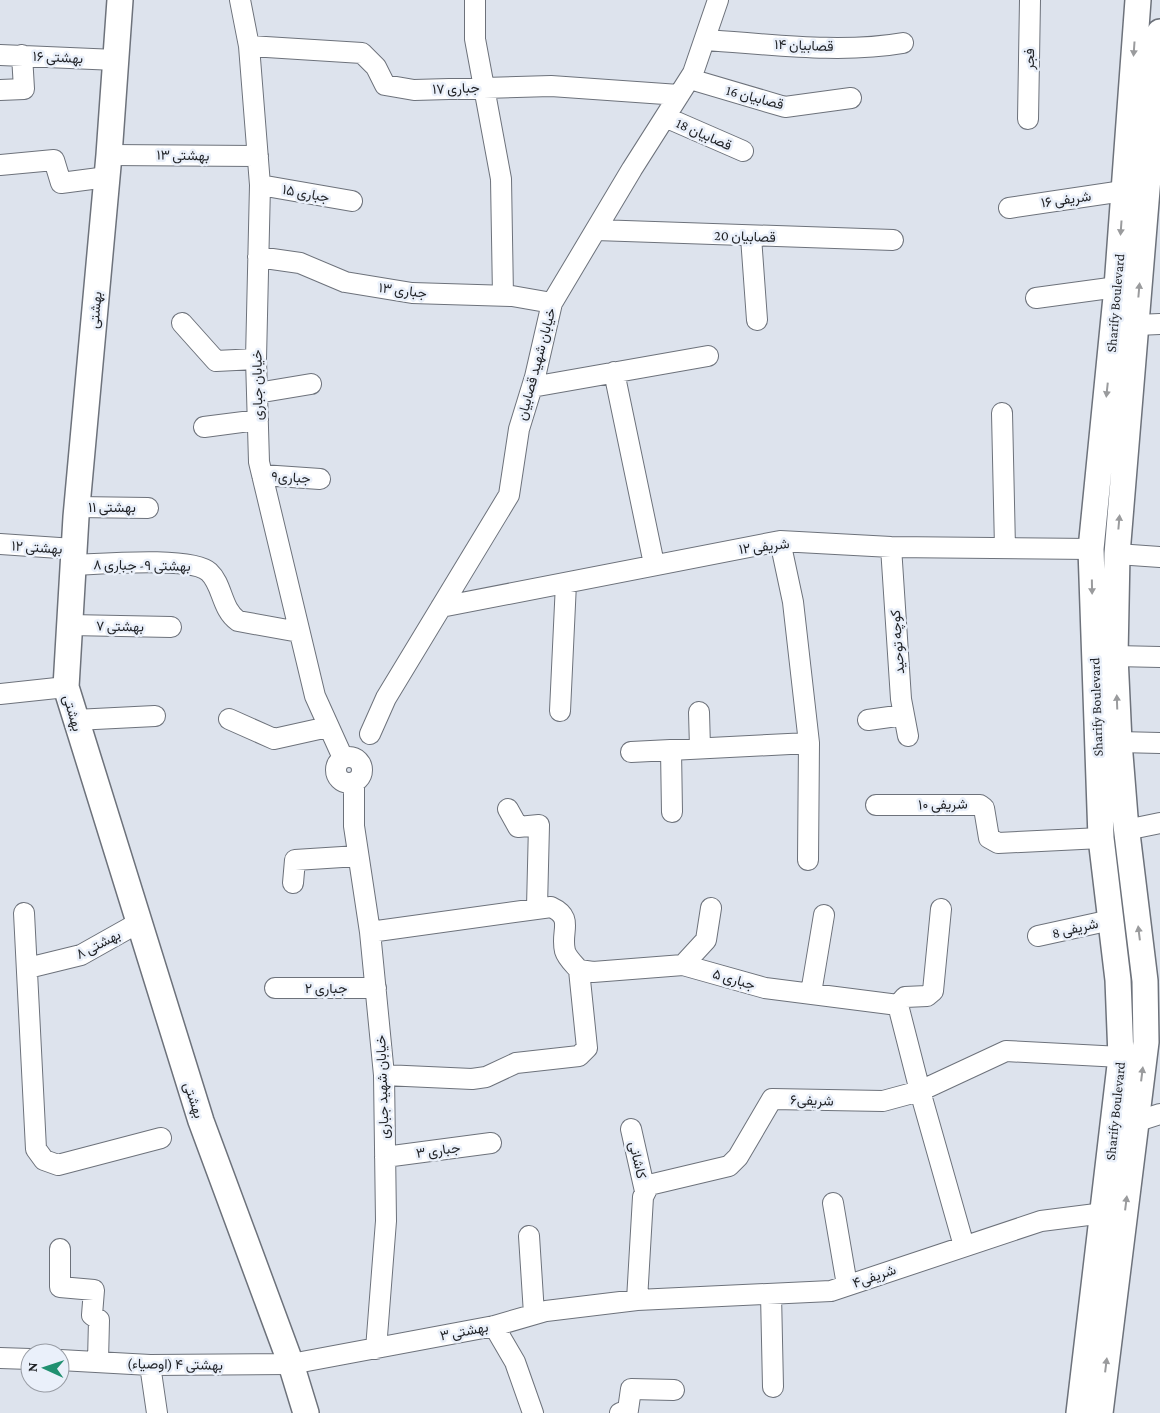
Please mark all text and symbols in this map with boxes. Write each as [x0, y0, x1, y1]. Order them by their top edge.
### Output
street label: قصابیان ۱۴ [774, 36, 834, 55]
one-way arrow [1130, 41, 1138, 57]
street label: بهشتی ۱۶ [32, 48, 84, 67]
street label: فجر [1021, 48, 1038, 71]
street label: جباری ۱۷ [432, 79, 480, 98]
street label: قصابیان 16 [724, 82, 785, 113]
street label: قصابیان 18 [673, 115, 734, 154]
street label: بهشتی ۱۳ [156, 147, 210, 164]
street label: جباری ۱۵ [281, 181, 331, 206]
street label: شریفی ۱۶ [1040, 188, 1092, 211]
one-way arrow [1116, 220, 1124, 236]
street label: قصابیان 20 [714, 227, 776, 246]
street label: Sharify Boulevard [1103, 252, 1127, 353]
street label: جباری ۱۳ [378, 279, 428, 302]
one-way arrow [1136, 282, 1144, 298]
street label: بهشتی [85, 291, 106, 329]
street label: خیابان شهید قصابیان [513, 306, 560, 422]
street label: خیابان جباری [248, 350, 267, 420]
one-way arrow [1103, 382, 1111, 398]
street label: جباری۹ [271, 468, 311, 487]
street label: بهشتی ۱۱ [88, 499, 136, 516]
one-way arrow [1116, 513, 1124, 529]
street label: شریفی ۱۲ [738, 535, 790, 558]
street label: بهشتی ۱۲ [11, 537, 63, 558]
street label: بهشتی ۹- جباری ۸ [93, 556, 191, 575]
one-way arrow [1088, 579, 1096, 595]
street label: کوچه توحید [887, 609, 909, 675]
street label: بهشتی ۷ [96, 618, 144, 635]
street label: Sharify Boulevard [1086, 657, 1106, 757]
street label: بهشتی [59, 693, 86, 733]
one-way arrow [1113, 693, 1121, 709]
street label: شریفی ۱۰ [918, 796, 968, 813]
street label: شریفی 8 [1050, 915, 1100, 942]
one-way arrow [1135, 925, 1143, 941]
street label: بهشتی ۸ [73, 926, 123, 963]
street label: جباری ۵ [711, 965, 757, 994]
street label: جباری ۲ [305, 980, 347, 997]
street label: خیابان شهید جباری [372, 1035, 393, 1139]
street label: Sharify Boulevard [1102, 1060, 1128, 1161]
one-way arrow [1138, 1066, 1146, 1082]
street label: بهشتی [180, 1080, 207, 1120]
street label: شریفی۶ [790, 1091, 834, 1110]
street label: جباری ۳ [415, 1139, 461, 1162]
street label: کاشانی [625, 1140, 650, 1180]
one-way arrow [1122, 1195, 1130, 1211]
street label: شریفی۴ [850, 1261, 898, 1292]
street label: بهشتی ۳ [438, 1318, 490, 1344]
north arrow [20, 1343, 70, 1393]
street label: بهشتی ۴ (اوصیاء) [127, 1355, 223, 1374]
one-way arrow [1102, 1356, 1110, 1372]
text: N [24, 1362, 40, 1373]

